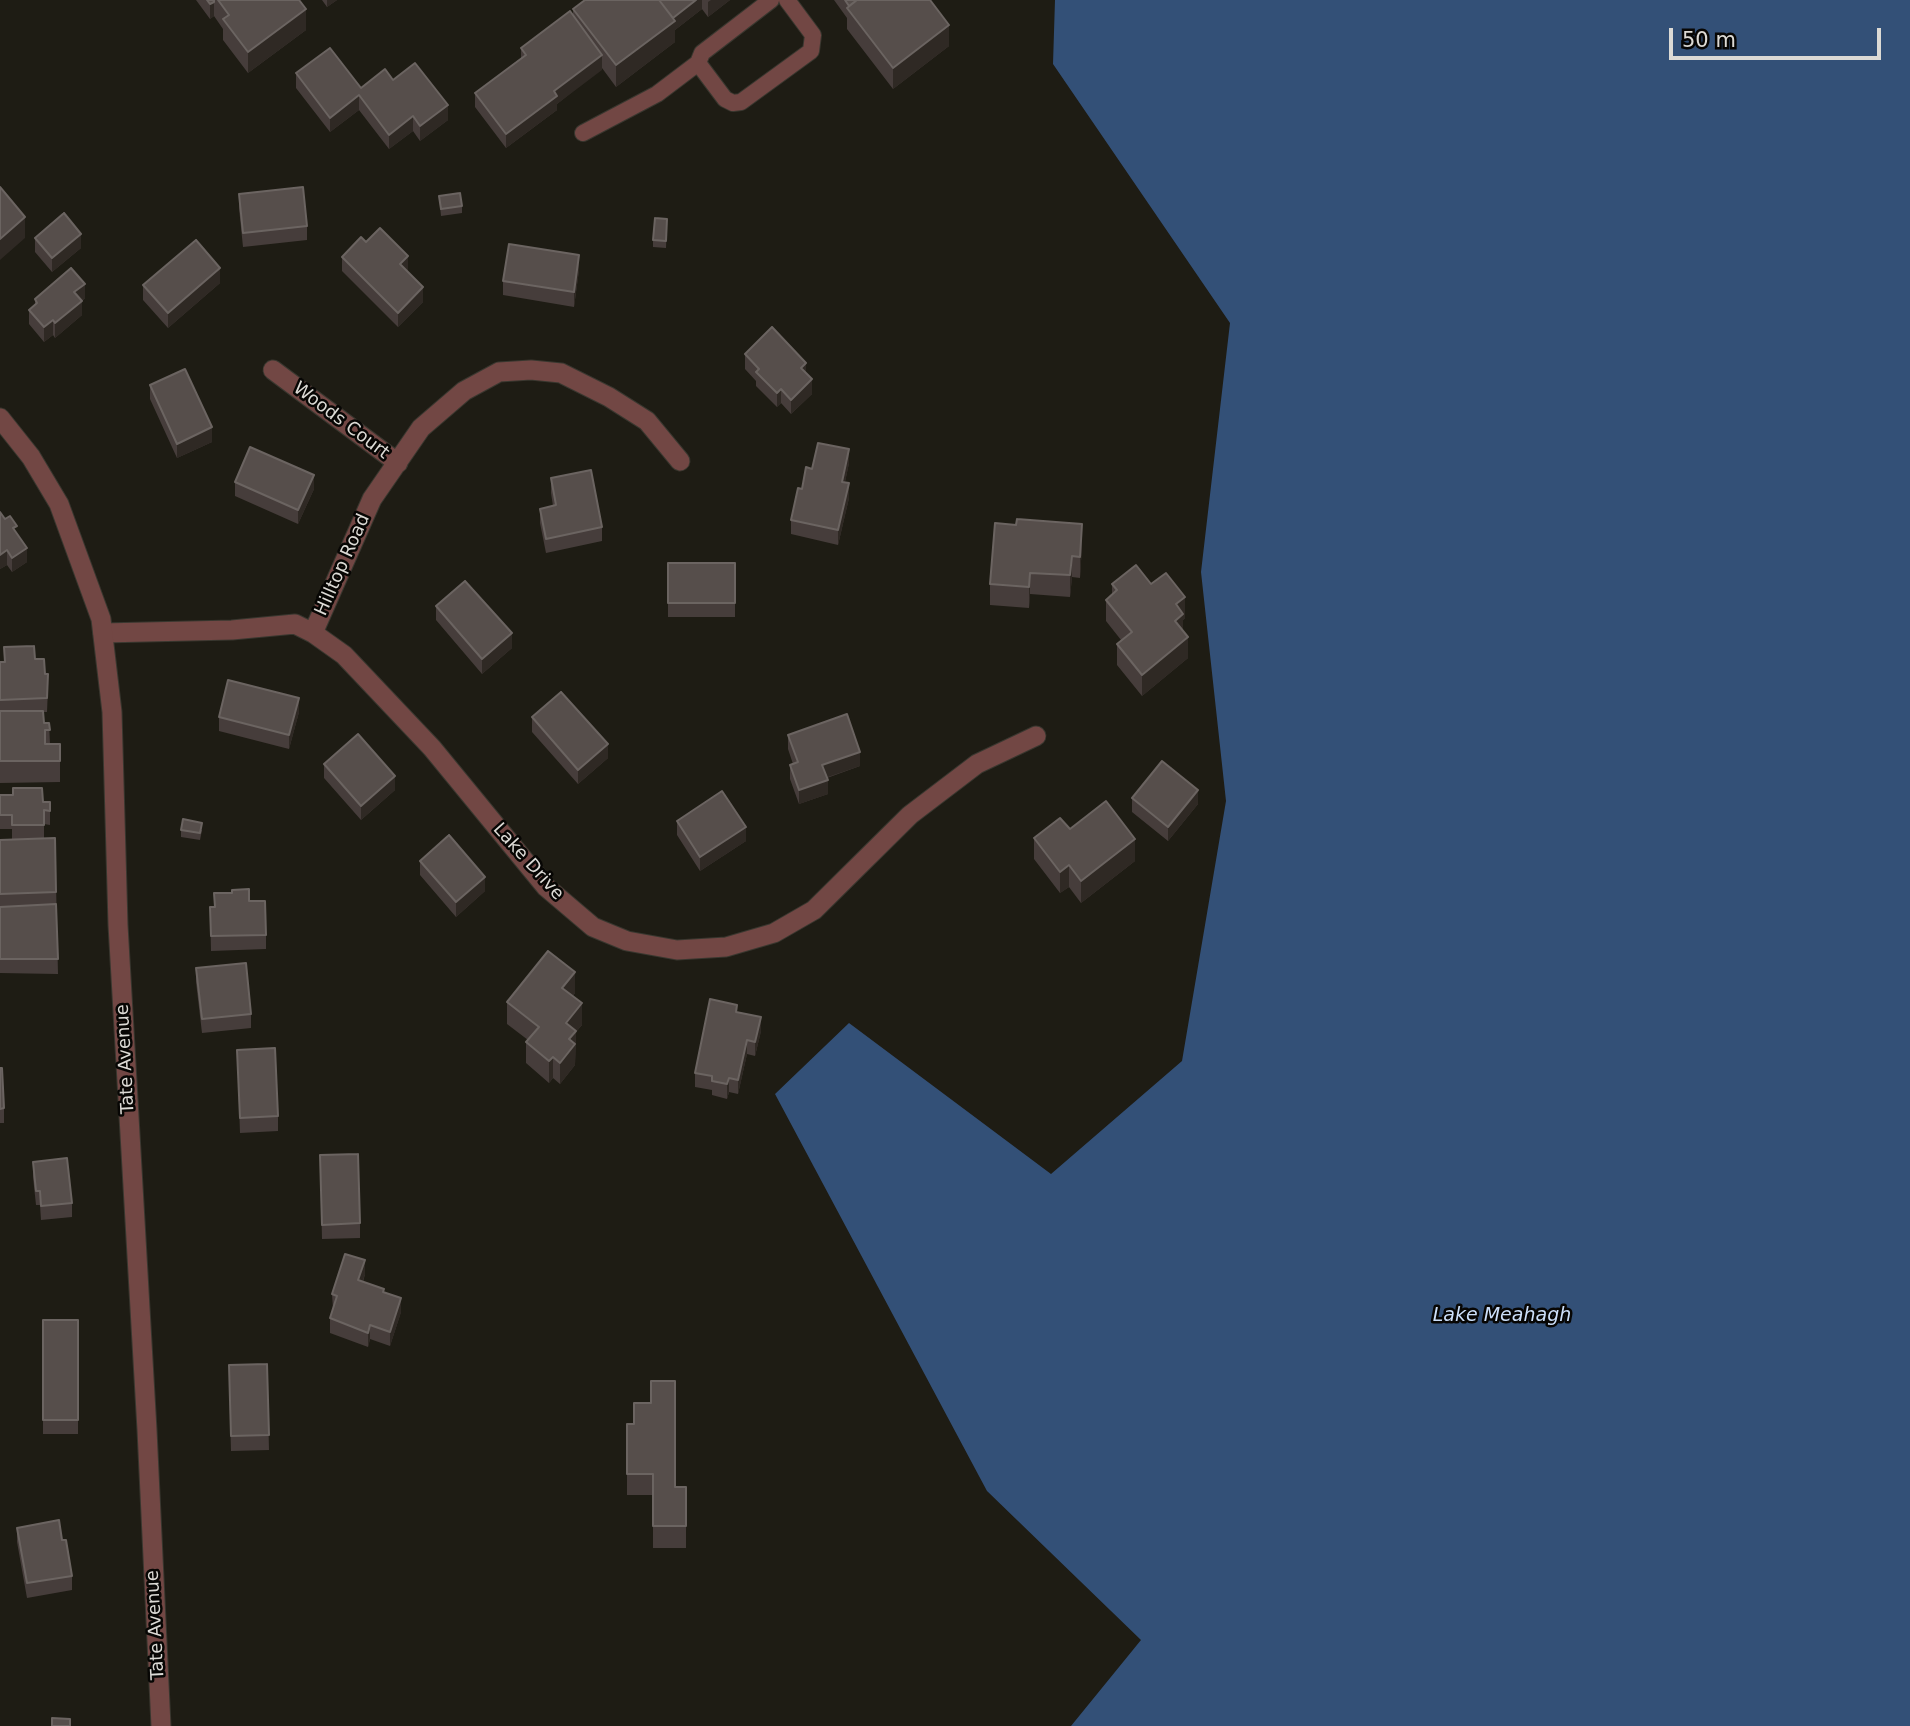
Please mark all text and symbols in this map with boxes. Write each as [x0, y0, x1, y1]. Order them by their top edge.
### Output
scale bar [1672, 14, 1884, 58]
text: 50 m [1682, 28, 1736, 52]
street label: Woods Court [289, 378, 393, 464]
street label: Hilltop Road [311, 511, 375, 619]
street label: Lake Drive [488, 819, 568, 905]
street label: Tate Avenue [112, 1004, 140, 1114]
water label: Lake Meahagh [1433, 1305, 1571, 1327]
street label: Tate Avenue [142, 1570, 170, 1680]

